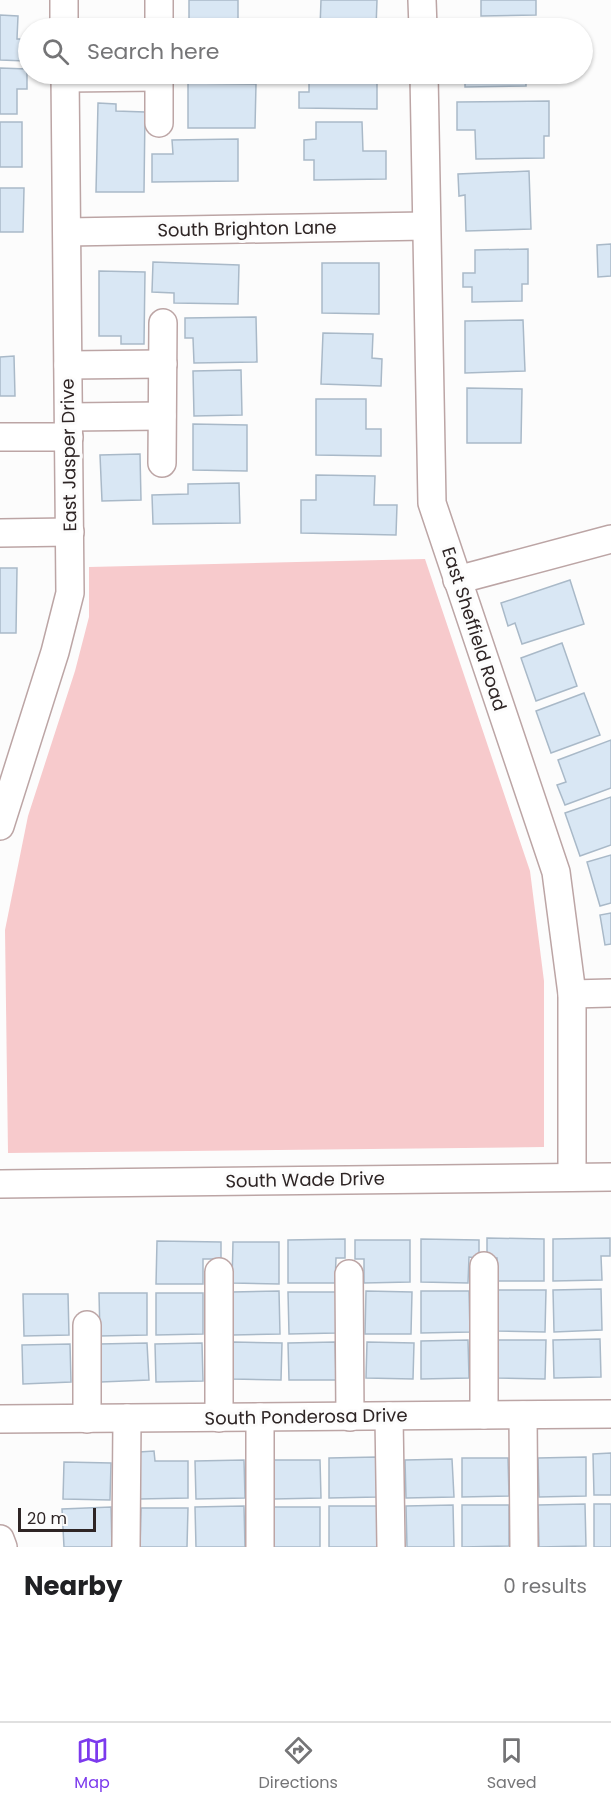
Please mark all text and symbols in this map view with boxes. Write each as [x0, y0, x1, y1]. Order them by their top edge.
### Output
search box [18, 18, 593, 84]
icon: search [39, 35, 72, 68]
text: Search here [87, 36, 220, 67]
street label: South Brighton Lane [157, 214, 337, 243]
street label: East Jasper Drive [55, 378, 82, 532]
street label: East Sheffield Road [436, 544, 513, 714]
street label: South Wade Drive [225, 1166, 385, 1193]
street label: South Ponderosa Drive [204, 1402, 408, 1431]
scale bar [18, 1505, 96, 1532]
text: 20 m [27, 1507, 67, 1530]
text: Nearby [24, 1568, 122, 1604]
text: 0 results [503, 1572, 587, 1600]
tab: Map [74, 1734, 110, 1795]
tab: Directions [259, 1734, 338, 1795]
tab: Saved [487, 1734, 537, 1795]

